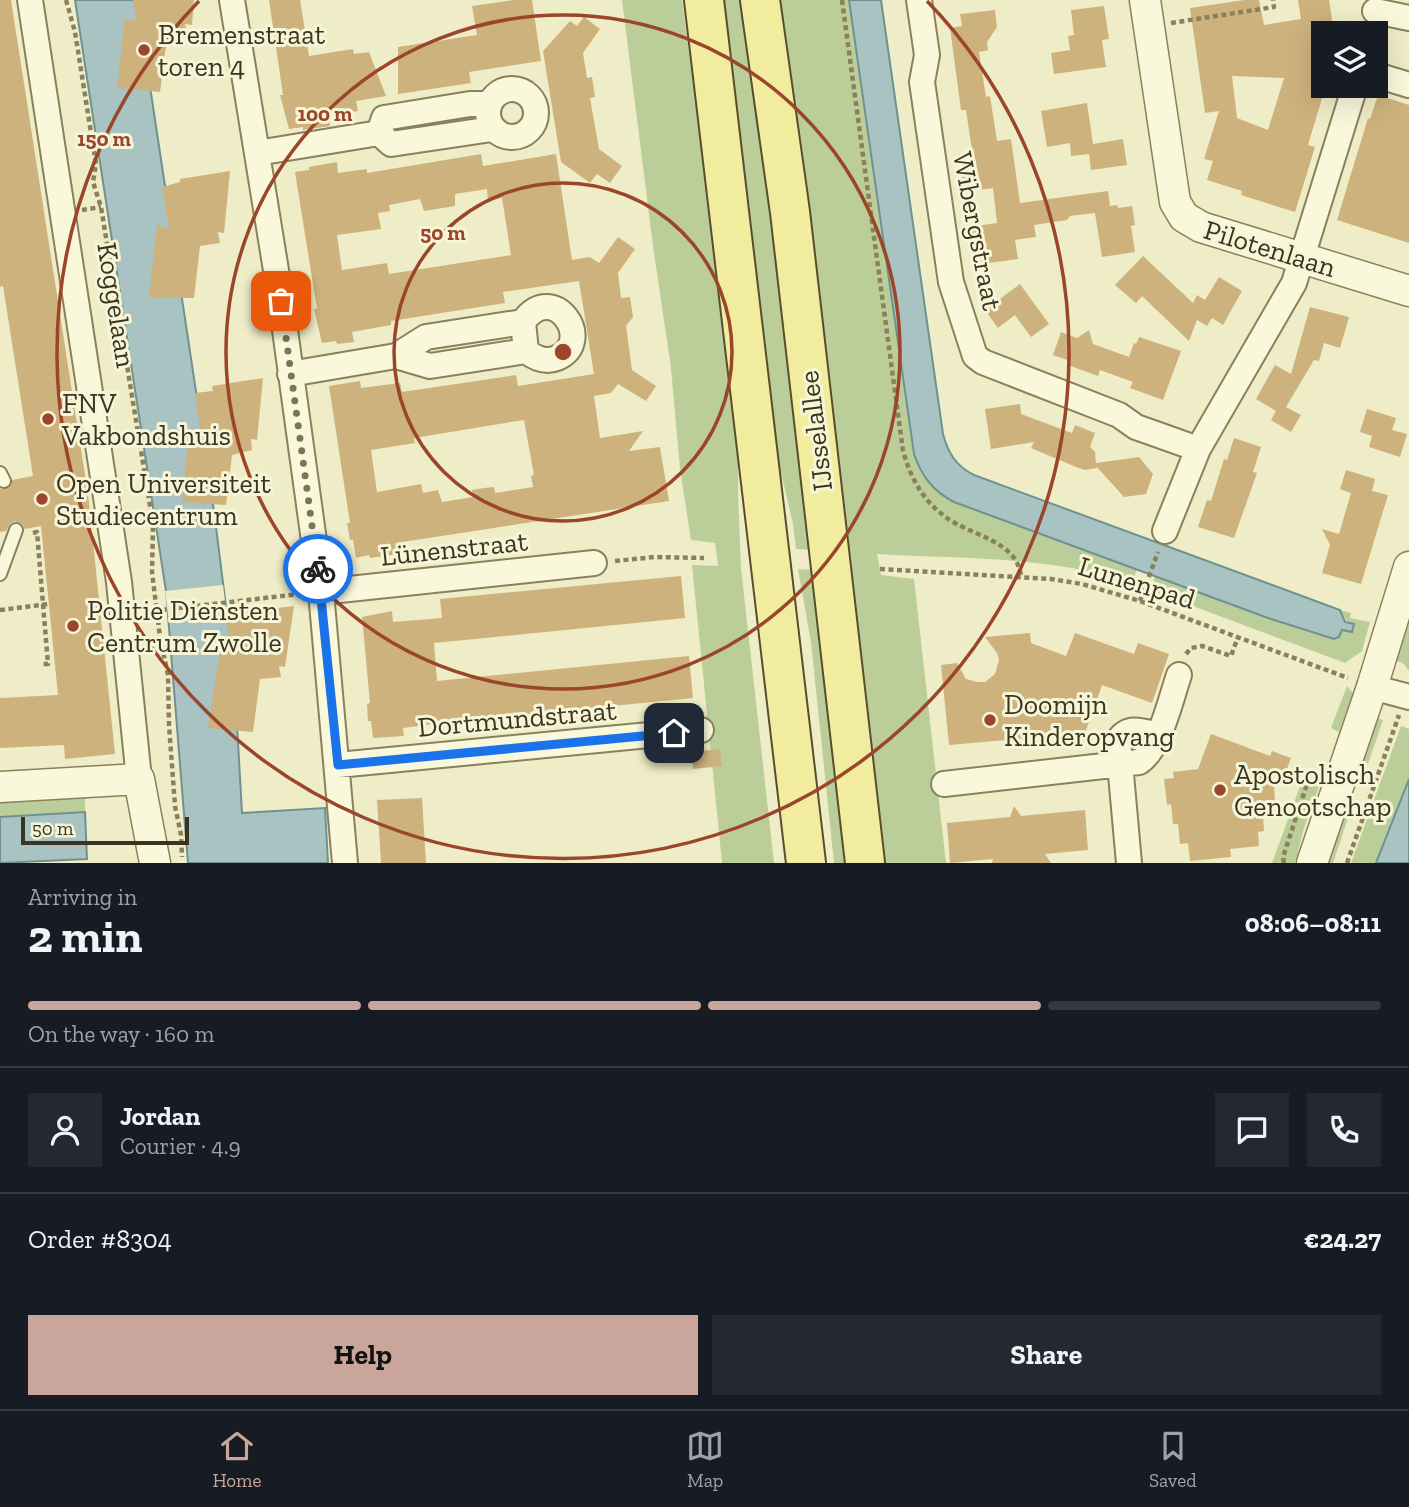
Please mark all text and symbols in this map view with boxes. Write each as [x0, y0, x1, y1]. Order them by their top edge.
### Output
place label: Bremenstraat toren 4 [158, 18, 326, 83]
map controls [1311, 21, 1388, 98]
button: layers [1311, 21, 1388, 98]
marker: Bremenstraat toren 4 [136, 42, 152, 58]
text: 100 m [298, 101, 353, 126]
text: 150 m [77, 126, 132, 151]
street label: Wibergstraat [946, 149, 1009, 314]
street label: Pilotenlaan [1200, 213, 1340, 284]
text: 50 m [420, 220, 466, 245]
street label: Koggelaan [90, 240, 143, 370]
pin [251, 271, 311, 331]
icon: bag [262, 282, 300, 320]
centre of rings [551, 340, 575, 364]
street label: IJsselallee [792, 369, 839, 493]
place label: FNV Vakbondshuis [61, 387, 231, 452]
marker: FNV Vakbondshuis [40, 411, 56, 427]
place label: Open Universiteit Studiecentrum [56, 467, 272, 532]
marker: Open Universiteit Studiecentrum [34, 491, 50, 507]
street label: Lünenstraat [379, 524, 530, 573]
courier [283, 534, 353, 604]
street label: Lunenpad [1075, 549, 1199, 616]
icon: bike [299, 550, 337, 588]
place label: Politie Diensten Centrum Zwolle [87, 594, 282, 659]
marker: Politie Diensten Centrum Zwolle [65, 618, 81, 634]
place label: Doomijn Kinderopvang [1004, 688, 1175, 753]
street label: Dortmundstraat [416, 693, 618, 744]
pin [644, 703, 704, 763]
marker: Doomijn Kinderopvang [982, 712, 998, 728]
icon: home [655, 714, 693, 752]
place label: Apostolisch Genootschap [1234, 758, 1391, 823]
marker: Apostolisch Genootschap [1212, 782, 1228, 798]
scale bar [21, 814, 189, 846]
text: 50 m [32, 817, 73, 840]
text: Arriving in [28, 883, 137, 911]
text: 08:06–08:11 [1245, 907, 1381, 939]
text: 2 min [28, 909, 143, 964]
text: On the way · 160 m [28, 1020, 214, 1048]
button: person [28, 1093, 102, 1167]
button: chat [1215, 1093, 1289, 1167]
button: phone [1307, 1093, 1381, 1167]
text: Jordan [120, 1100, 200, 1132]
text: Courier · 4.9 [120, 1132, 241, 1160]
text: Order #8304 [28, 1223, 172, 1255]
text: €24.27 [1304, 1223, 1381, 1255]
button: Help [28, 1315, 698, 1395]
button: Share [712, 1315, 1381, 1395]
tab: Home [212, 1427, 261, 1492]
tab: Map [686, 1427, 724, 1492]
tab: Saved [1149, 1427, 1197, 1492]

